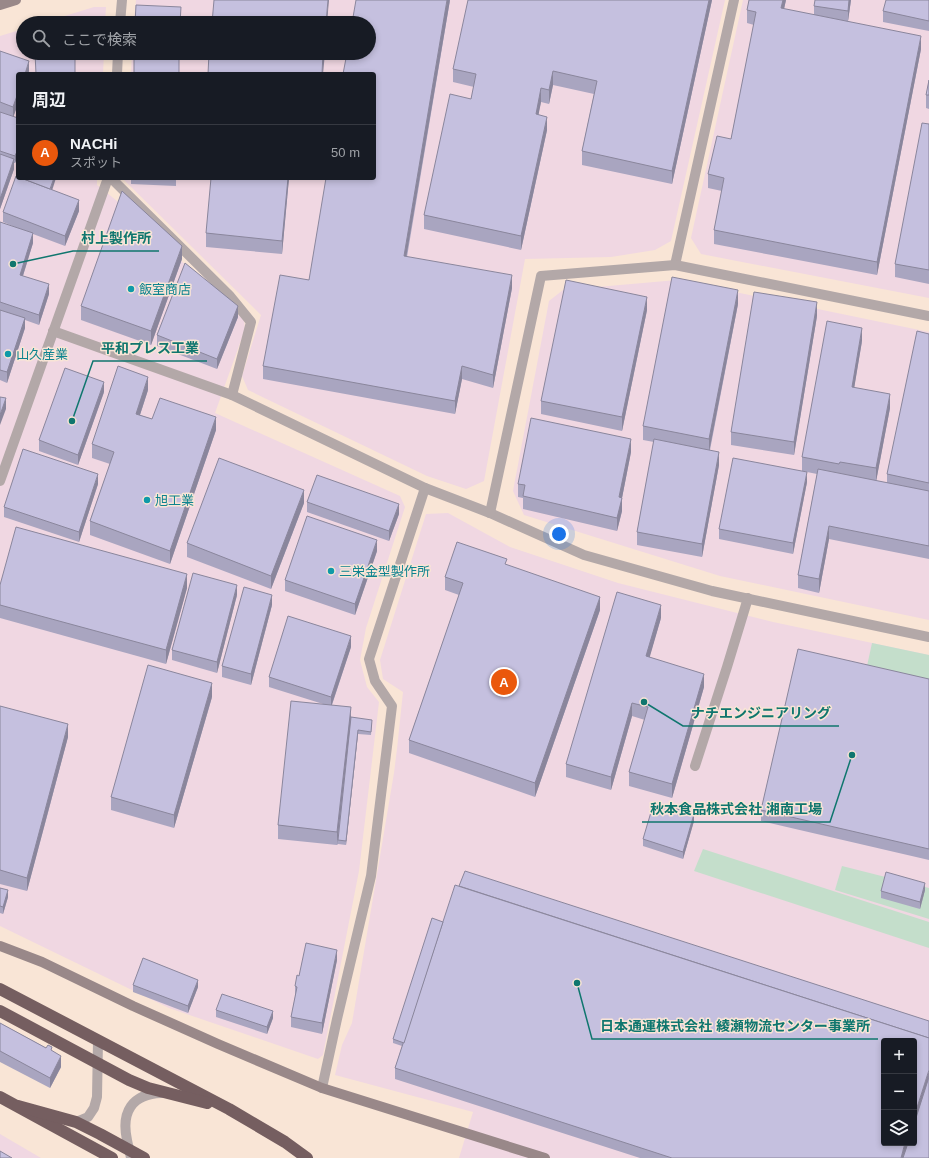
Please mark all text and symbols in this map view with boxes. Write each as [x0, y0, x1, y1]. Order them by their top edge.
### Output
search box [16, 16, 376, 60]
icon: search [30, 27, 52, 49]
text: ここで検索 [62, 31, 137, 48]
text: 周辺 [32, 91, 66, 110]
text: NACHi [70, 135, 118, 152]
text: A [40, 145, 50, 160]
text: 50 m [331, 145, 360, 160]
text: スポット [70, 155, 122, 170]
callout: 村上製作所 [73, 225, 159, 251]
text: 村上製作所 [81, 230, 151, 246]
place label: 飯室商店 [139, 282, 191, 297]
marker: 飯室商店 [126, 284, 136, 294]
callout: 平和プレス工業 [93, 335, 207, 361]
text: 平和プレス工業 [101, 340, 199, 356]
place label: 山久産業 [16, 347, 68, 362]
marker: 山久産業 [3, 349, 13, 359]
place label: 旭工業 [155, 493, 194, 508]
marker: 旭工業 [142, 495, 152, 505]
your location [549, 524, 569, 544]
place label: 三栄金型製作所 [339, 564, 430, 579]
marker: 三栄金型製作所 [326, 566, 336, 576]
pin: A [491, 667, 517, 697]
callout: ナチエンジニアリング [683, 700, 839, 726]
text: ナチエンジニアリング [691, 705, 831, 721]
callout: 秋本食品株式会社 湘南工場 [642, 796, 830, 822]
text: 秋本食品株式会社 湘南工場 [650, 801, 822, 817]
callout: 日本通運株式会社 綾瀬物流センター事業所 [592, 1013, 878, 1039]
text: 日本通運株式会社 綾瀬物流センター事業所 [600, 1018, 870, 1034]
map controls [881, 1038, 917, 1146]
button: + [881, 1038, 917, 1074]
button: − [881, 1074, 917, 1110]
button: layers [881, 1110, 917, 1146]

